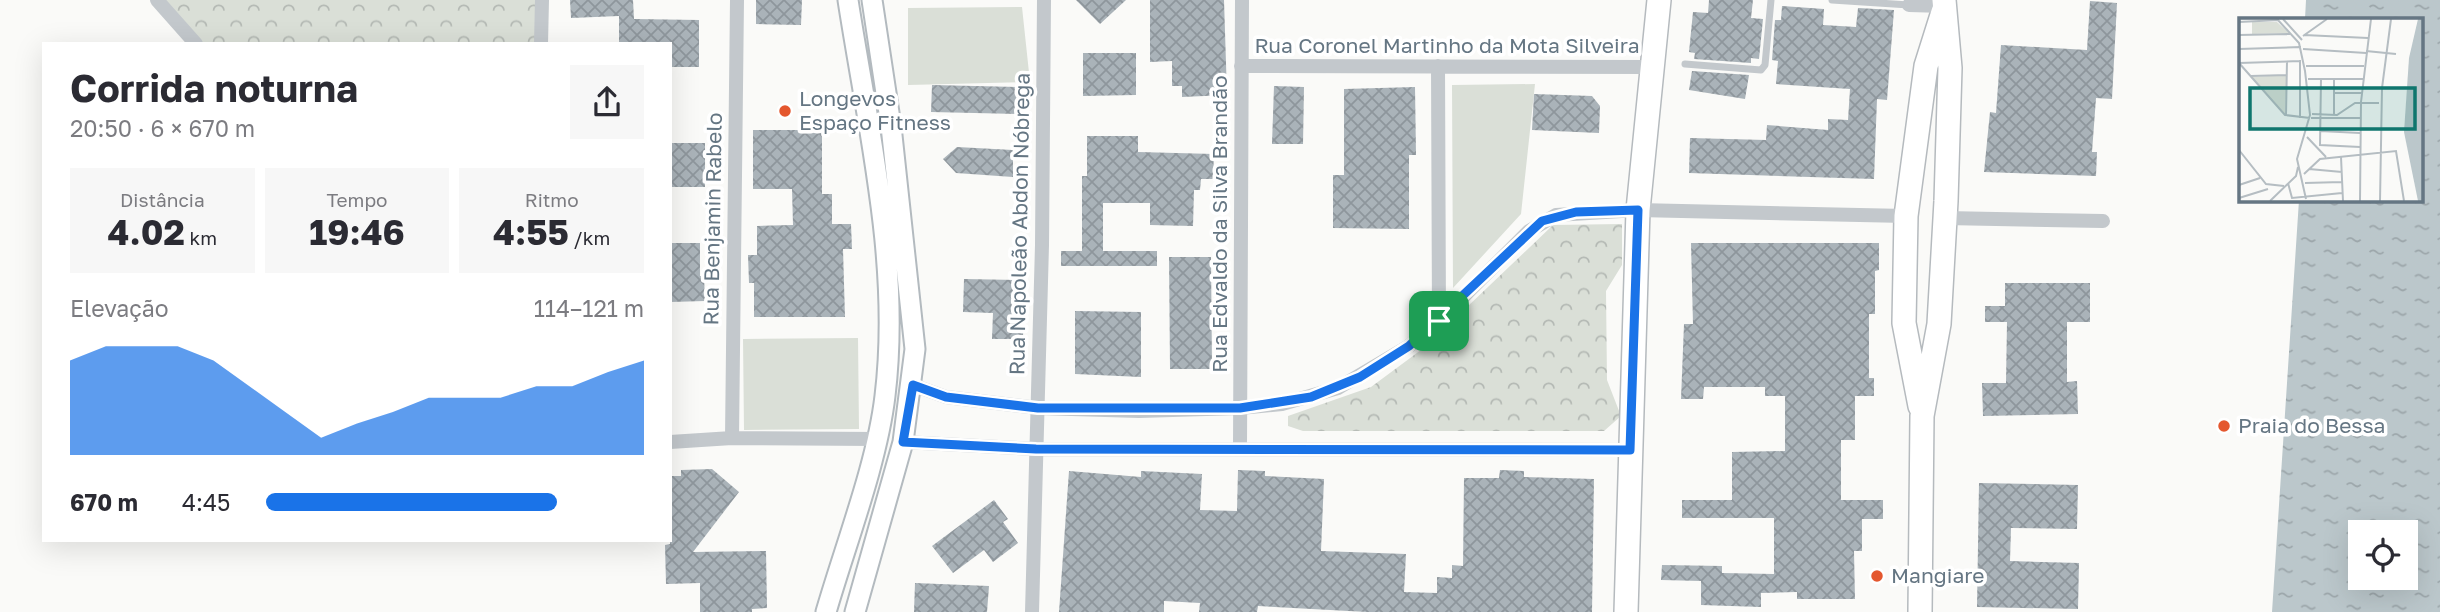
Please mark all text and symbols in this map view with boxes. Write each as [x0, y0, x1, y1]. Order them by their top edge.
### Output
inset map [2239, 18, 2422, 201]
street label: Rua Coronel Martinho da Mota Silveira [1254, 32, 1640, 58]
text: Corrida noturna [70, 65, 358, 110]
button: share [570, 65, 644, 139]
street label: Rua Napoleão Abdon Nóbrega [1003, 73, 1035, 375]
street label: Rua Edvaldo da Silva Brandão [1206, 75, 1232, 373]
place label: Longevos Espaço Fitness [799, 85, 951, 135]
marker: Longevos Espaço Fitness [777, 103, 793, 119]
street label: Rua Benjamin Rabelo [697, 112, 727, 326]
text: 20:50 · 6 × 670 m [70, 114, 255, 142]
text: Distância [120, 188, 205, 211]
text: Tempo [326, 188, 387, 211]
text: Ritmo [525, 188, 579, 211]
text: 4.02 [108, 211, 185, 253]
text: 19:46 [309, 211, 405, 253]
text: 4:55 [493, 211, 569, 253]
text: km [185, 226, 217, 249]
text: /km [569, 226, 610, 249]
pin [1409, 291, 1469, 351]
text: Elevação [70, 294, 169, 322]
text: 114–121 m [534, 294, 644, 322]
icon: arrive [1420, 302, 1458, 340]
place label: Praia do Bessa [2238, 412, 2385, 438]
marker: Praia do Bessa [2216, 418, 2232, 434]
text: 670 m [70, 488, 138, 516]
text: 4:45 [182, 488, 230, 516]
map controls [2348, 520, 2418, 590]
button: locate [2348, 520, 2418, 590]
place label: Mangiare [1891, 562, 1984, 588]
marker: Mangiare [1869, 568, 1885, 584]

